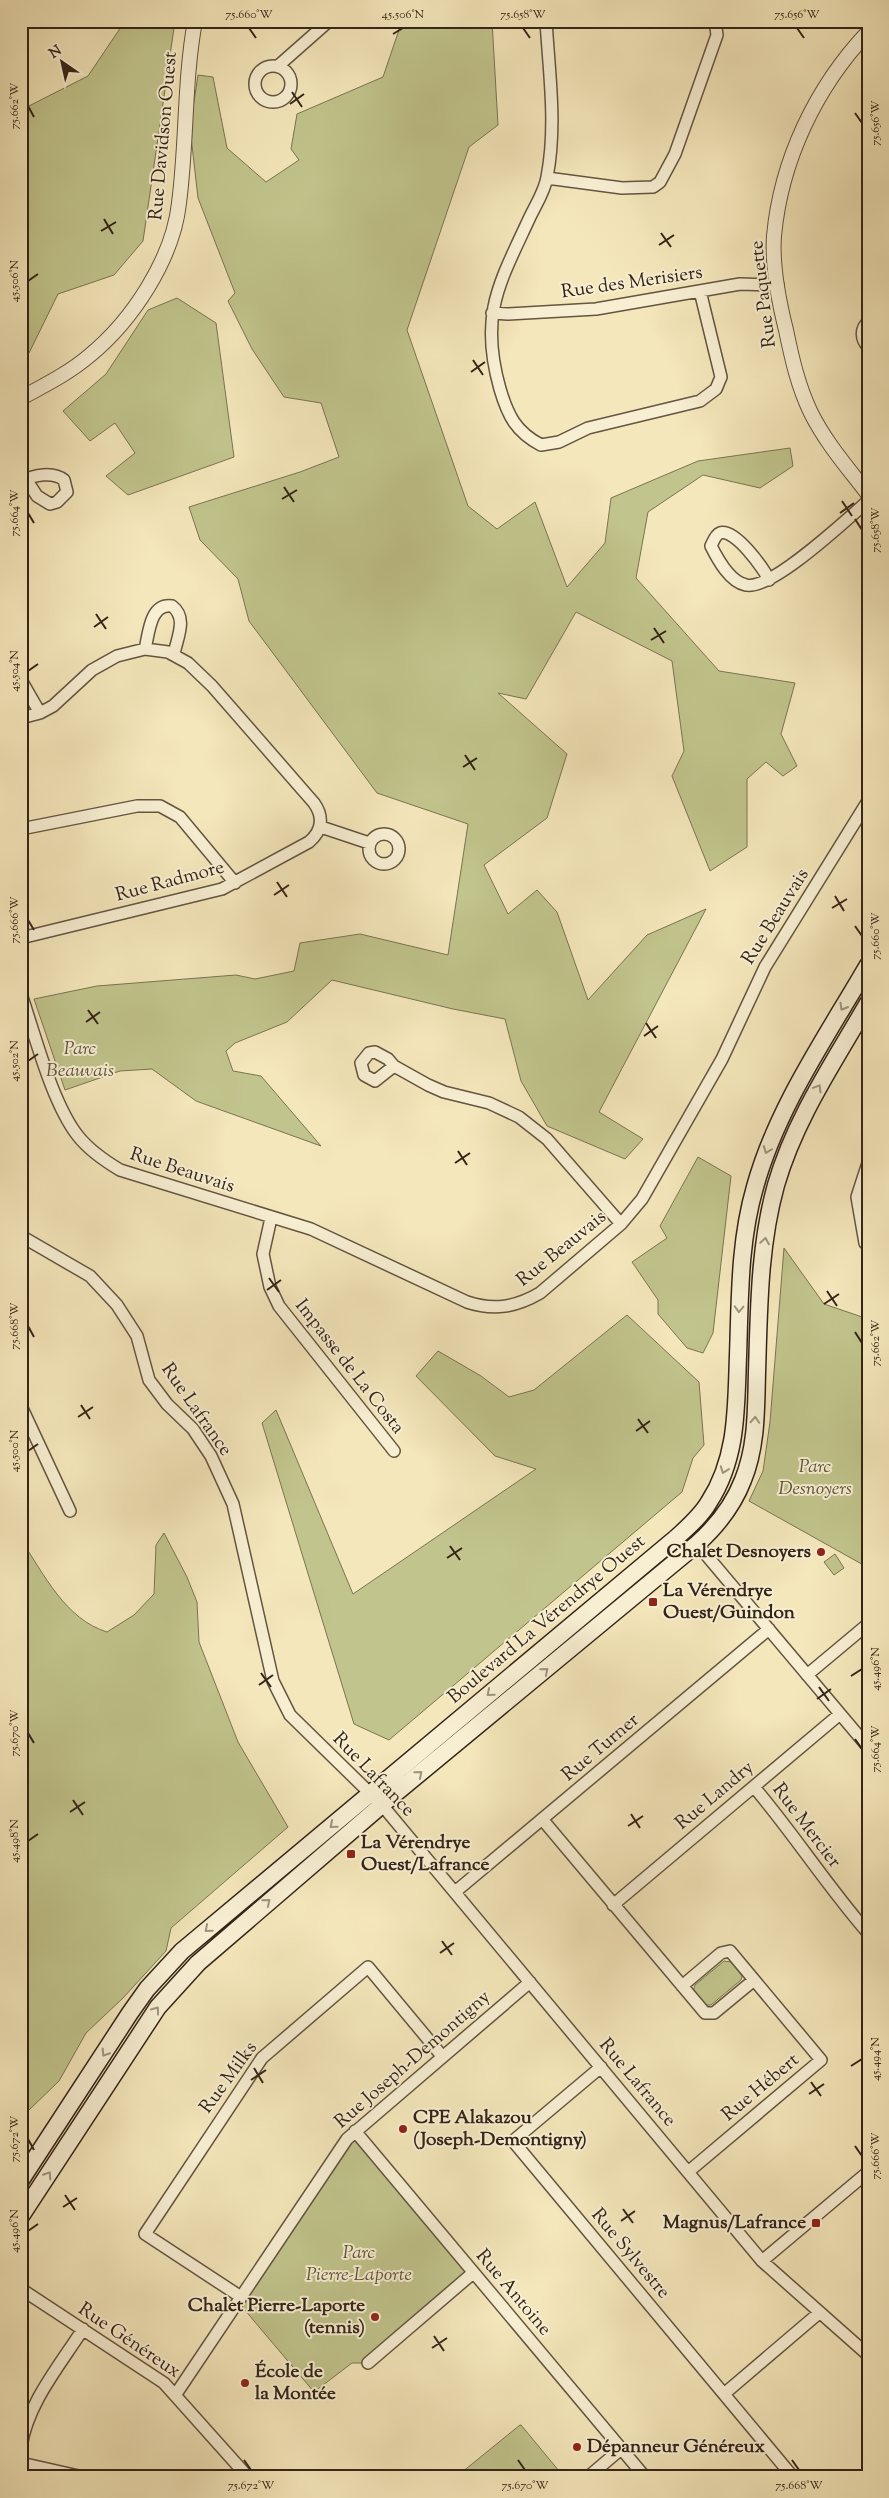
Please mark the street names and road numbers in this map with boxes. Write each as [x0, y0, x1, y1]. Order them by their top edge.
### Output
street label: Rue Davidson Ouest [143, 50, 185, 222]
street label: Rue Paquette [744, 239, 784, 349]
street label: Rue des Merisiers [560, 260, 704, 306]
street label: Rue Radmore [113, 854, 228, 909]
street label: Rue Beauvais [736, 864, 816, 970]
street label: Rue Beauvais [126, 1141, 238, 1201]
street label: Rue Beauvais [511, 1204, 613, 1294]
street label: Impasse de La Costa [288, 1294, 410, 1440]
street label: Rue Lafrance [154, 1358, 238, 1462]
street label: Boulevard La Vérendrye Ouest [442, 1529, 652, 1711]
street label: Rue Turner [556, 1708, 646, 1788]
street label: Rue Lafrance [326, 1727, 420, 1823]
street label: Rue Landry [670, 1755, 761, 1837]
street label: Rue Mercier [765, 1778, 847, 1874]
street label: Rue Joseph-Demontigny [329, 1984, 497, 2135]
street label: Rue Lafrance [592, 2033, 682, 2133]
street label: Rue Milks [194, 2036, 264, 2120]
street label: Rue Hébert [717, 2047, 806, 2128]
street label: Rue Sylvestre [584, 2203, 676, 2305]
street label: Rue Antoine [469, 2244, 557, 2342]
street label: Rue Généreux [72, 2297, 186, 2385]

